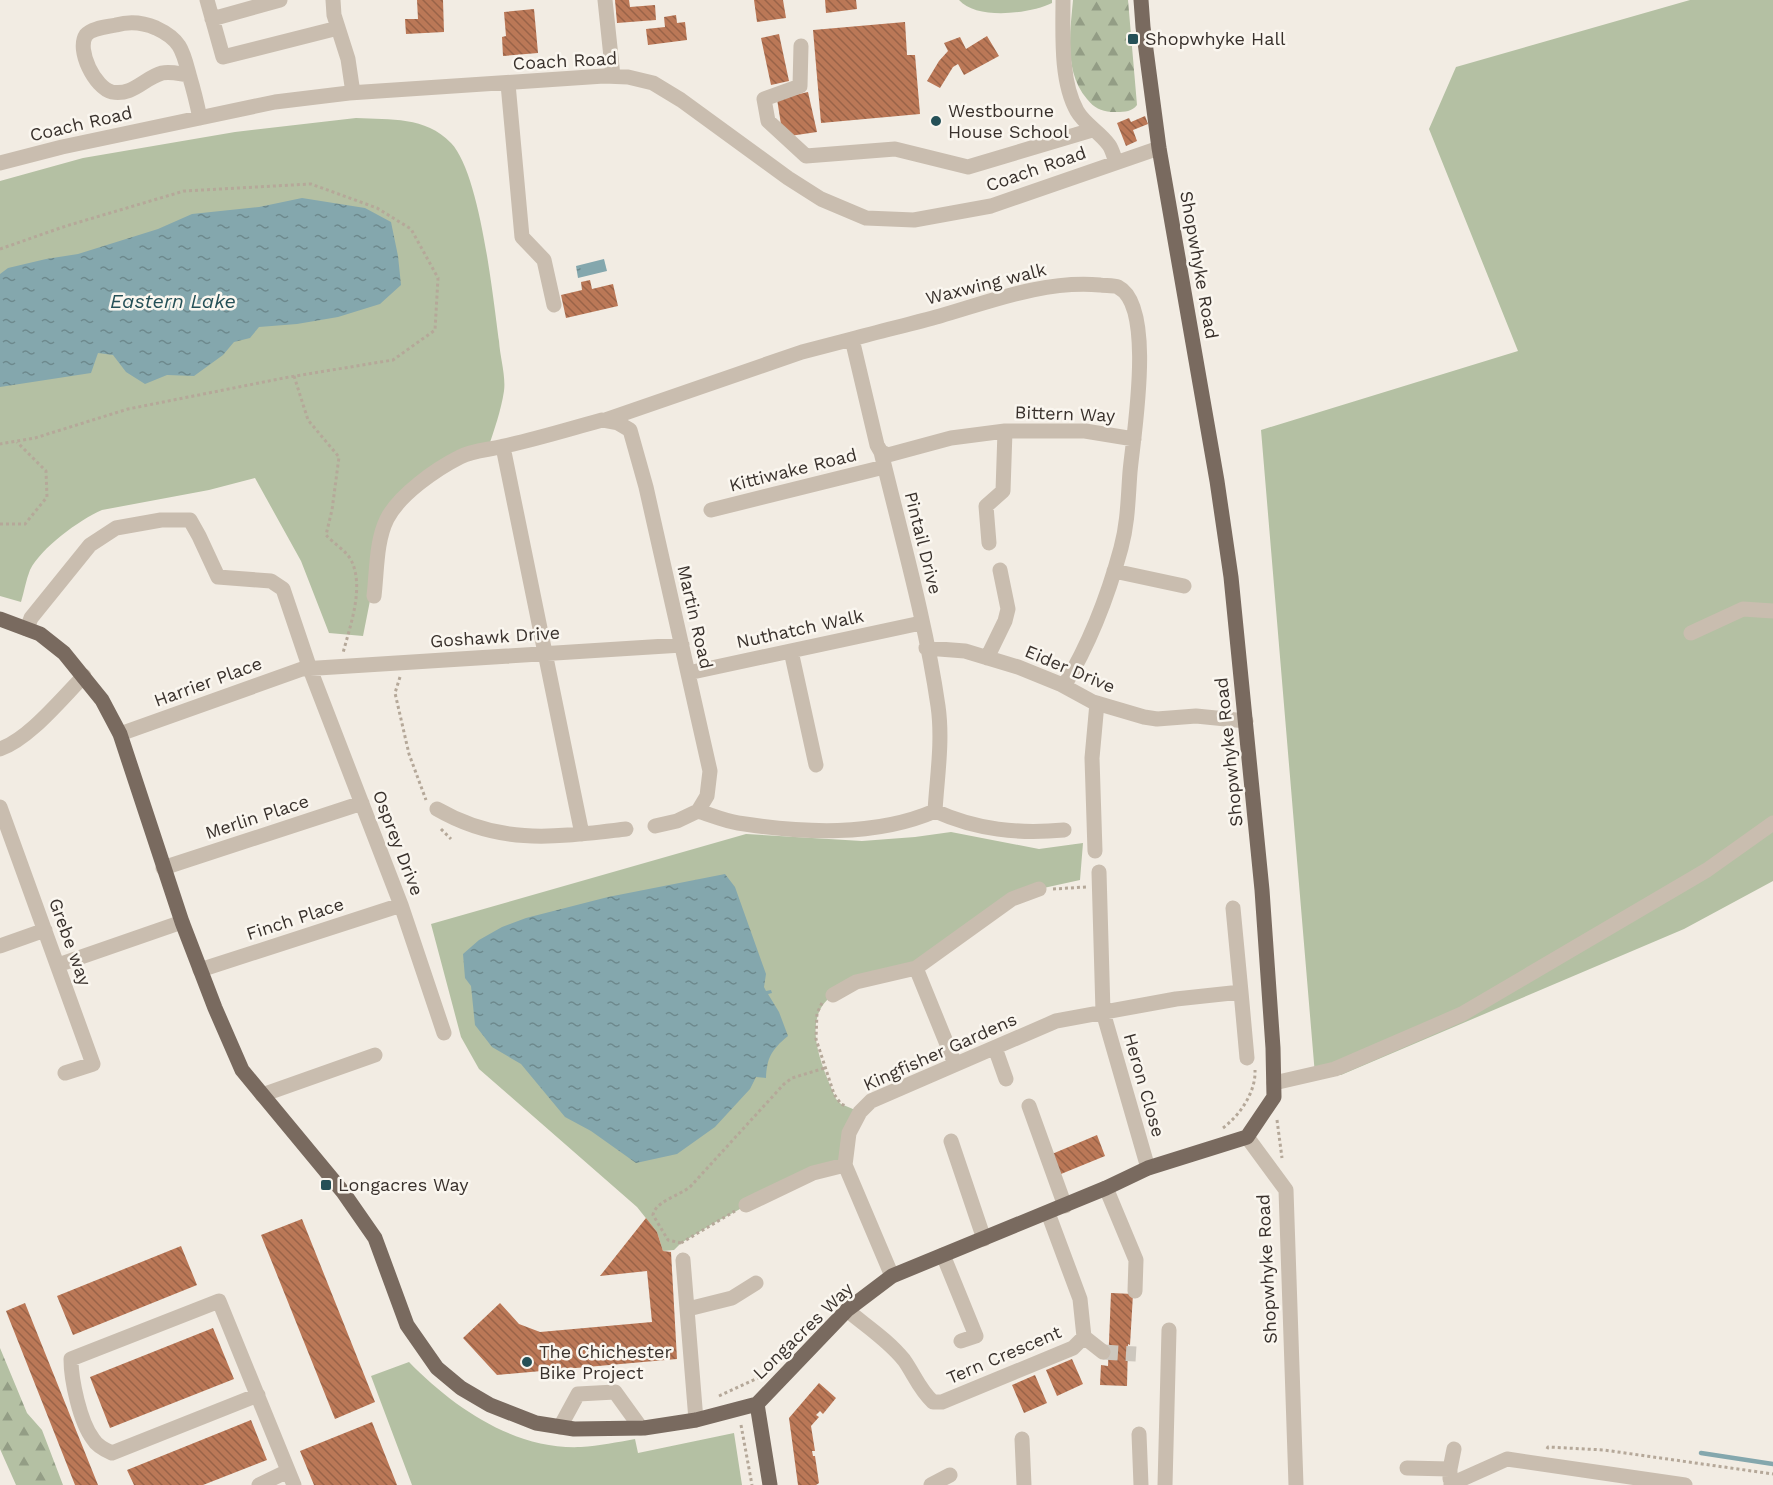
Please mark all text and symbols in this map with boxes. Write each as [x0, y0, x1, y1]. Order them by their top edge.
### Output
place label: Shopwhyke Hall [1145, 28, 1286, 49]
marker: Shopwhyke Hall [1126, 32, 1140, 46]
street label: Coach Road [512, 47, 618, 74]
place label: Westbourne House School [948, 100, 1069, 142]
street label: Coach Road [28, 102, 134, 146]
marker: Westbourne House School [929, 114, 943, 128]
street label: Coach Road [983, 142, 1089, 195]
street label: Shopwhyke Road [1176, 189, 1223, 341]
street label: Waxwing walk [923, 258, 1048, 309]
water label: Eastern Lake [110, 289, 236, 313]
street label: Bittern Way [1014, 401, 1116, 426]
street label: Kittiwake Road [727, 444, 859, 496]
street label: Pintail Drive [901, 489, 946, 596]
street label: Martin Road [673, 563, 718, 671]
street label: Nuthatch Walk [734, 605, 865, 652]
street label: Goshawk Drive [429, 621, 561, 652]
street label: Eider Drive [1022, 640, 1118, 697]
street label: Harrier Place [151, 652, 265, 711]
street label: Shopwhyke Road [1210, 676, 1247, 828]
street label: Osprey Drive [369, 787, 428, 898]
street label: Merlin Place [202, 790, 311, 843]
street label: Finch Place [243, 893, 346, 944]
street label: Grebe way [45, 895, 96, 989]
street label: Kingfisher Gardens [860, 1008, 1020, 1095]
street label: Heron Close [1120, 1030, 1169, 1139]
place label: Longacres Way [338, 1174, 469, 1195]
marker: Longacres Way [319, 1178, 333, 1192]
street label: Shopwhyke Road [1252, 1194, 1281, 1345]
street label: Longacres Way [748, 1277, 857, 1384]
street label: Tern Crescent [943, 1321, 1065, 1388]
place label: The Chichester Bike Project [539, 1341, 672, 1383]
marker: The Chichester Bike Project [520, 1355, 534, 1369]

